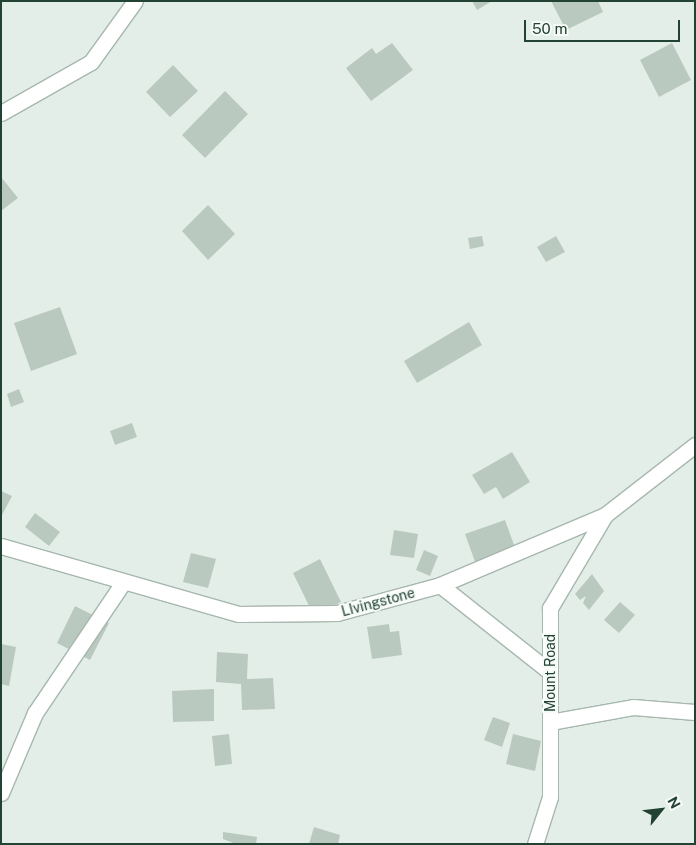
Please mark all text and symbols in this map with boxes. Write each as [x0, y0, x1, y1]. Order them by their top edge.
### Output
scale bar [526, 10, 682, 42]
text: 50 m [532, 20, 567, 37]
street label: LIvingstone [339, 584, 417, 620]
street label: Mount Road [542, 634, 558, 712]
north arrow [636, 785, 686, 835]
text: N [664, 794, 684, 811]

